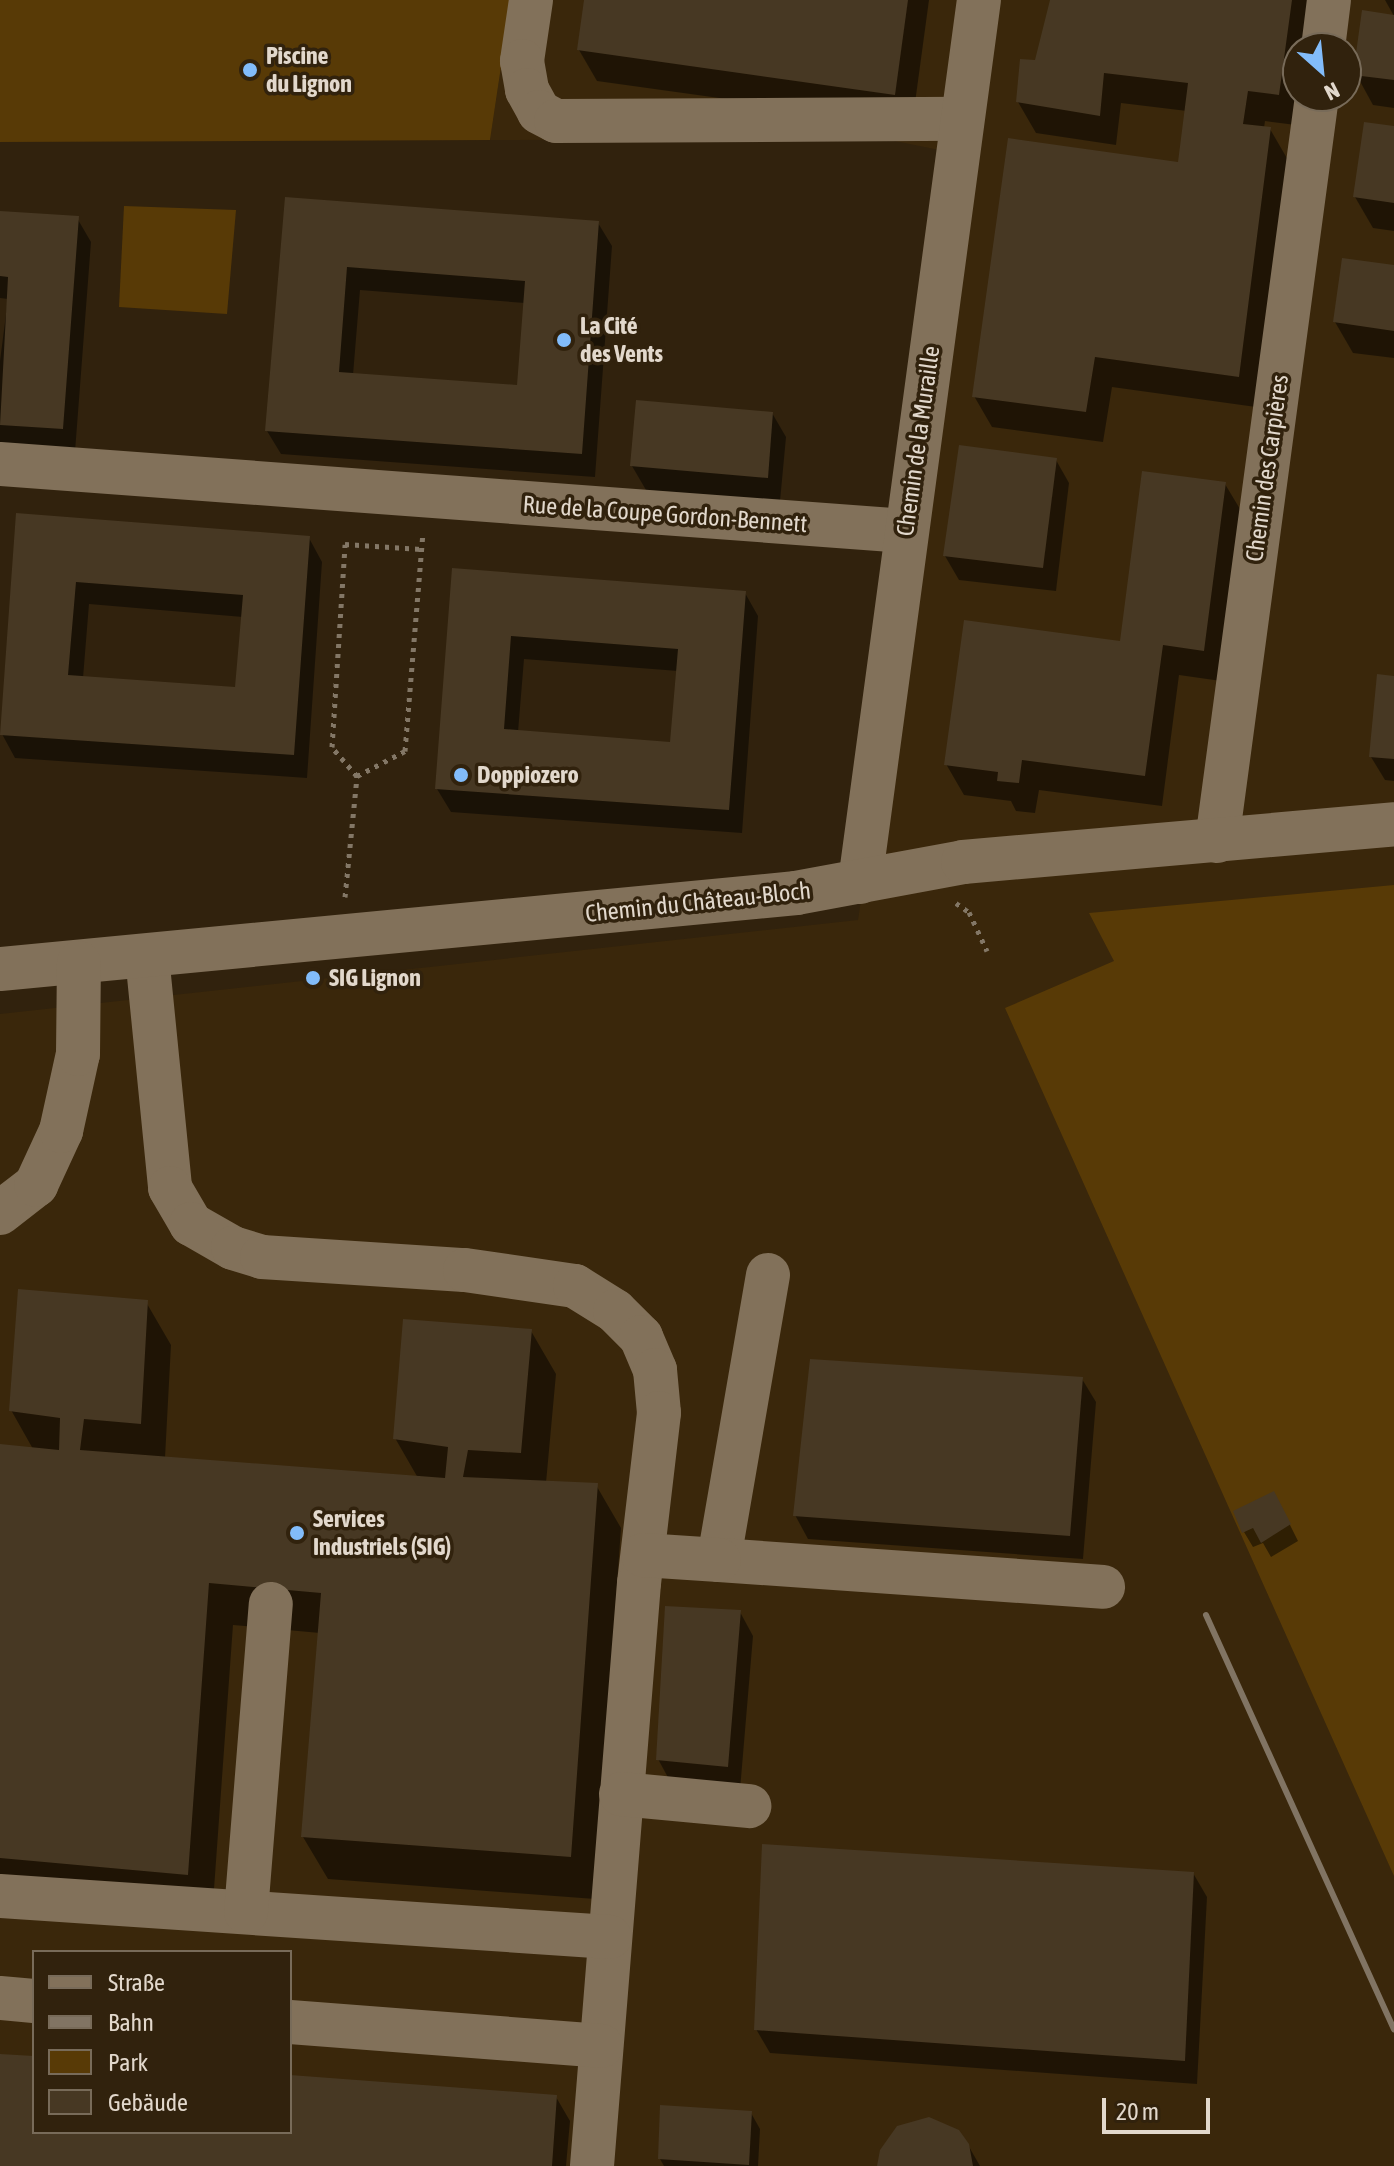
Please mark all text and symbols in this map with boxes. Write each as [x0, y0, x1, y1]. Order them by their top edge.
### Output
north arrow [1282, 32, 1362, 112]
place label: Piscine du Lignon [266, 42, 352, 98]
marker: Piscine du Lignon [241, 61, 259, 79]
text: N [1320, 77, 1344, 106]
place label: La Cité des Vents [580, 312, 663, 368]
marker: La Cité des Vents [555, 331, 573, 349]
street label: Chemin de la Muraille [890, 344, 946, 538]
street label: Chemin des Carpières [1240, 373, 1294, 563]
street label: Rue de la Coupe Gordon-Bennett [522, 490, 808, 538]
place label: Doppiozero [477, 761, 579, 789]
marker: Doppiozero [452, 766, 470, 784]
street label: Chemin du Château-Bloch [584, 876, 812, 928]
place label: SIG Lignon [329, 964, 421, 992]
marker: SIG Lignon [304, 969, 322, 987]
place label: Services Industriels (SIG) [313, 1505, 451, 1561]
marker: Services Industriels (SIG) [288, 1524, 306, 1542]
legend [32, 1950, 292, 2134]
text: Straße [108, 1969, 165, 1996]
text: Bahn [108, 2009, 154, 2036]
text: Park [108, 2049, 148, 2076]
scale bar [1106, 2082, 1214, 2132]
text: Gebäude [108, 2089, 188, 2116]
text: 20 m [1116, 2098, 1159, 2125]

